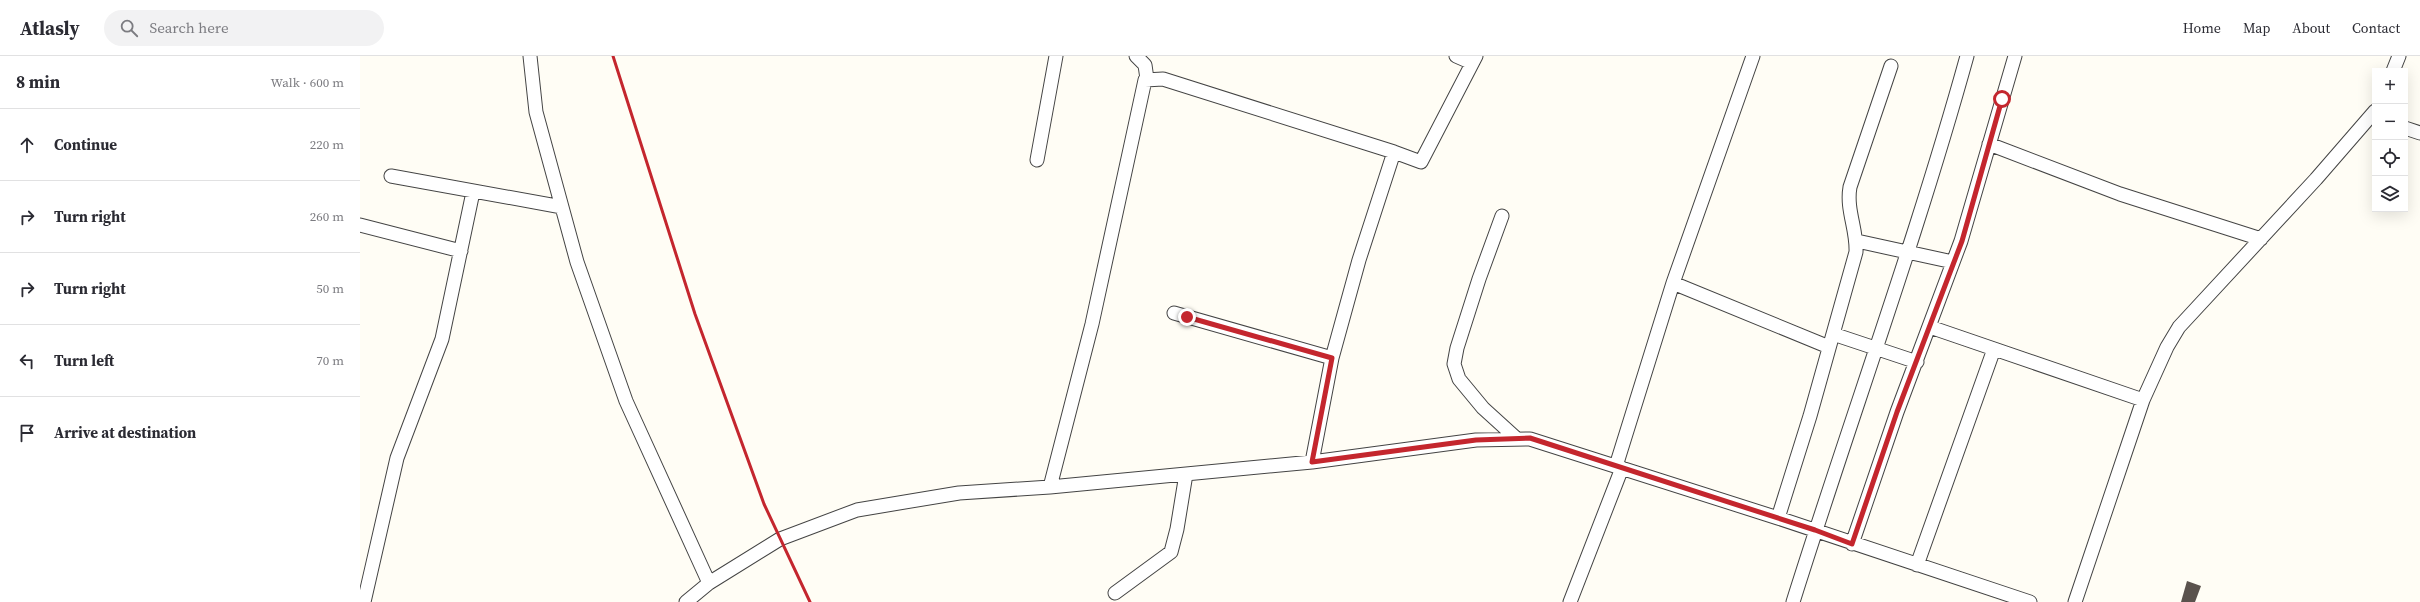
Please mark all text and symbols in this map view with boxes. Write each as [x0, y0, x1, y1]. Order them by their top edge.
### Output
search box [104, 10, 384, 46]
text: Atlasly [20, 15, 80, 41]
icon: search [118, 17, 140, 39]
text: Search here [150, 17, 229, 38]
text: Home [2183, 18, 2221, 38]
text: Map [2243, 18, 2270, 38]
text: About [2292, 18, 2330, 38]
text: Contact [2352, 18, 2400, 38]
map controls [2372, 68, 2408, 212]
button: + [2372, 68, 2408, 104]
text: 8 min [16, 70, 60, 94]
text: Walk · 600 m [271, 74, 344, 91]
route start [1993, 90, 2011, 108]
button: − [2372, 104, 2408, 140]
icon: ahead [16, 134, 38, 156]
text: Continue [54, 134, 117, 155]
text: 220 m [310, 136, 344, 153]
button: locate [2372, 140, 2408, 176]
button: layers [2372, 176, 2408, 212]
icon: right [16, 206, 38, 228]
text: Turn right [54, 206, 126, 227]
text: 260 m [310, 208, 344, 225]
icon: right [16, 278, 38, 300]
text: Turn right [54, 278, 126, 299]
text: 50 m [316, 280, 344, 297]
route end [1178, 308, 1196, 326]
icon: left [16, 350, 38, 372]
text: Turn left [54, 350, 114, 371]
text: 70 m [316, 352, 344, 369]
icon: arrive [16, 422, 38, 444]
text: Arrive at destination [54, 422, 196, 443]

